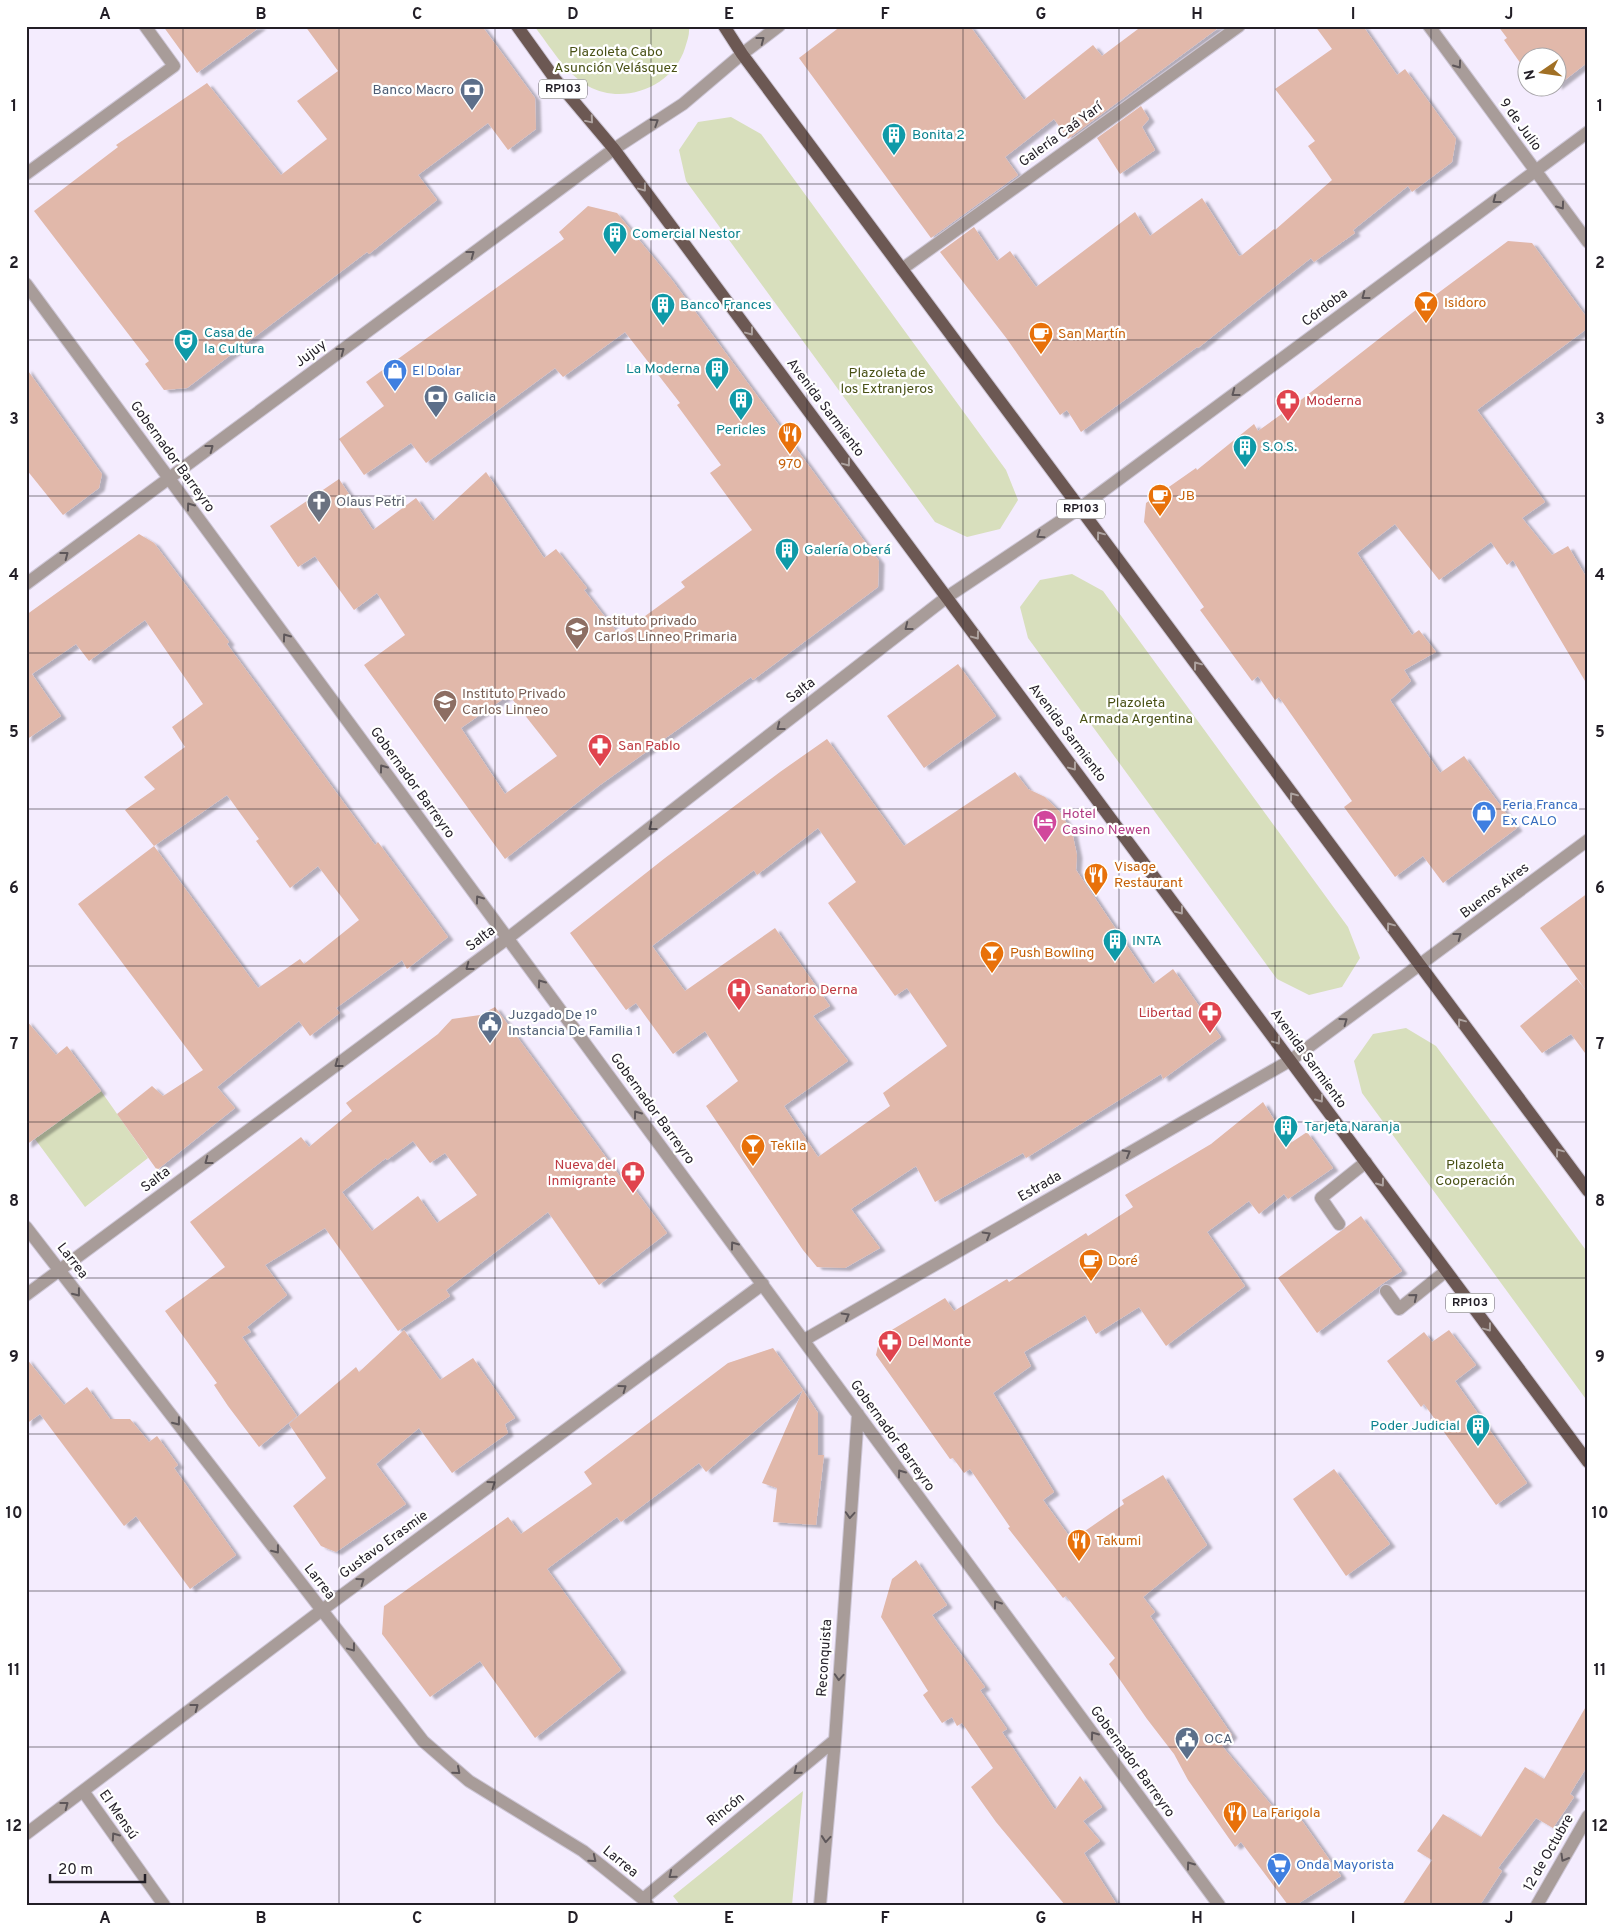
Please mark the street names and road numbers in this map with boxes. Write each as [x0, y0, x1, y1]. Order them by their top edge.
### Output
road number: RP103 [539, 80, 587, 98]
street label: 9 de Julio [1495, 95, 1545, 155]
street label: Galería Caá Yarí [1016, 98, 1107, 171]
street label: Córdoba [1299, 285, 1351, 331]
street label: Jujuy [292, 337, 330, 371]
street label: Avenida Sarmiento [783, 356, 868, 461]
street label: Gobernador Barreyro [126, 398, 218, 516]
road number: RP103 [1057, 499, 1105, 518]
street label: Salta [783, 674, 819, 708]
street label: Avenida Sarmiento [1025, 681, 1110, 786]
street label: Gobernador Barreyro [366, 724, 458, 842]
street label: Buenos Aires [1457, 860, 1533, 922]
street label: Salta [463, 923, 499, 955]
street label: Avenida Sarmiento [1266, 1006, 1350, 1112]
street label: Gobernador Barreyro [606, 1050, 698, 1168]
street label: Salta [138, 1164, 174, 1196]
street label: Estrada [1015, 1168, 1065, 1206]
street label: Larrea [53, 1240, 91, 1282]
road number: RP103 [1446, 1294, 1494, 1312]
street label: Gobernador Barreyro [846, 1377, 938, 1495]
street label: Gustavo Erasmie [337, 1507, 431, 1583]
street label: Larrea [300, 1561, 338, 1603]
street label: Reconquista [814, 1619, 836, 1697]
street label: Gobernador Barreyro [1086, 1703, 1178, 1821]
street label: El Mensú [95, 1787, 141, 1843]
street label: Rincón [704, 1790, 748, 1830]
street label: 12 de Octubre [1520, 1812, 1578, 1894]
street label: Larrea [599, 1843, 641, 1881]

